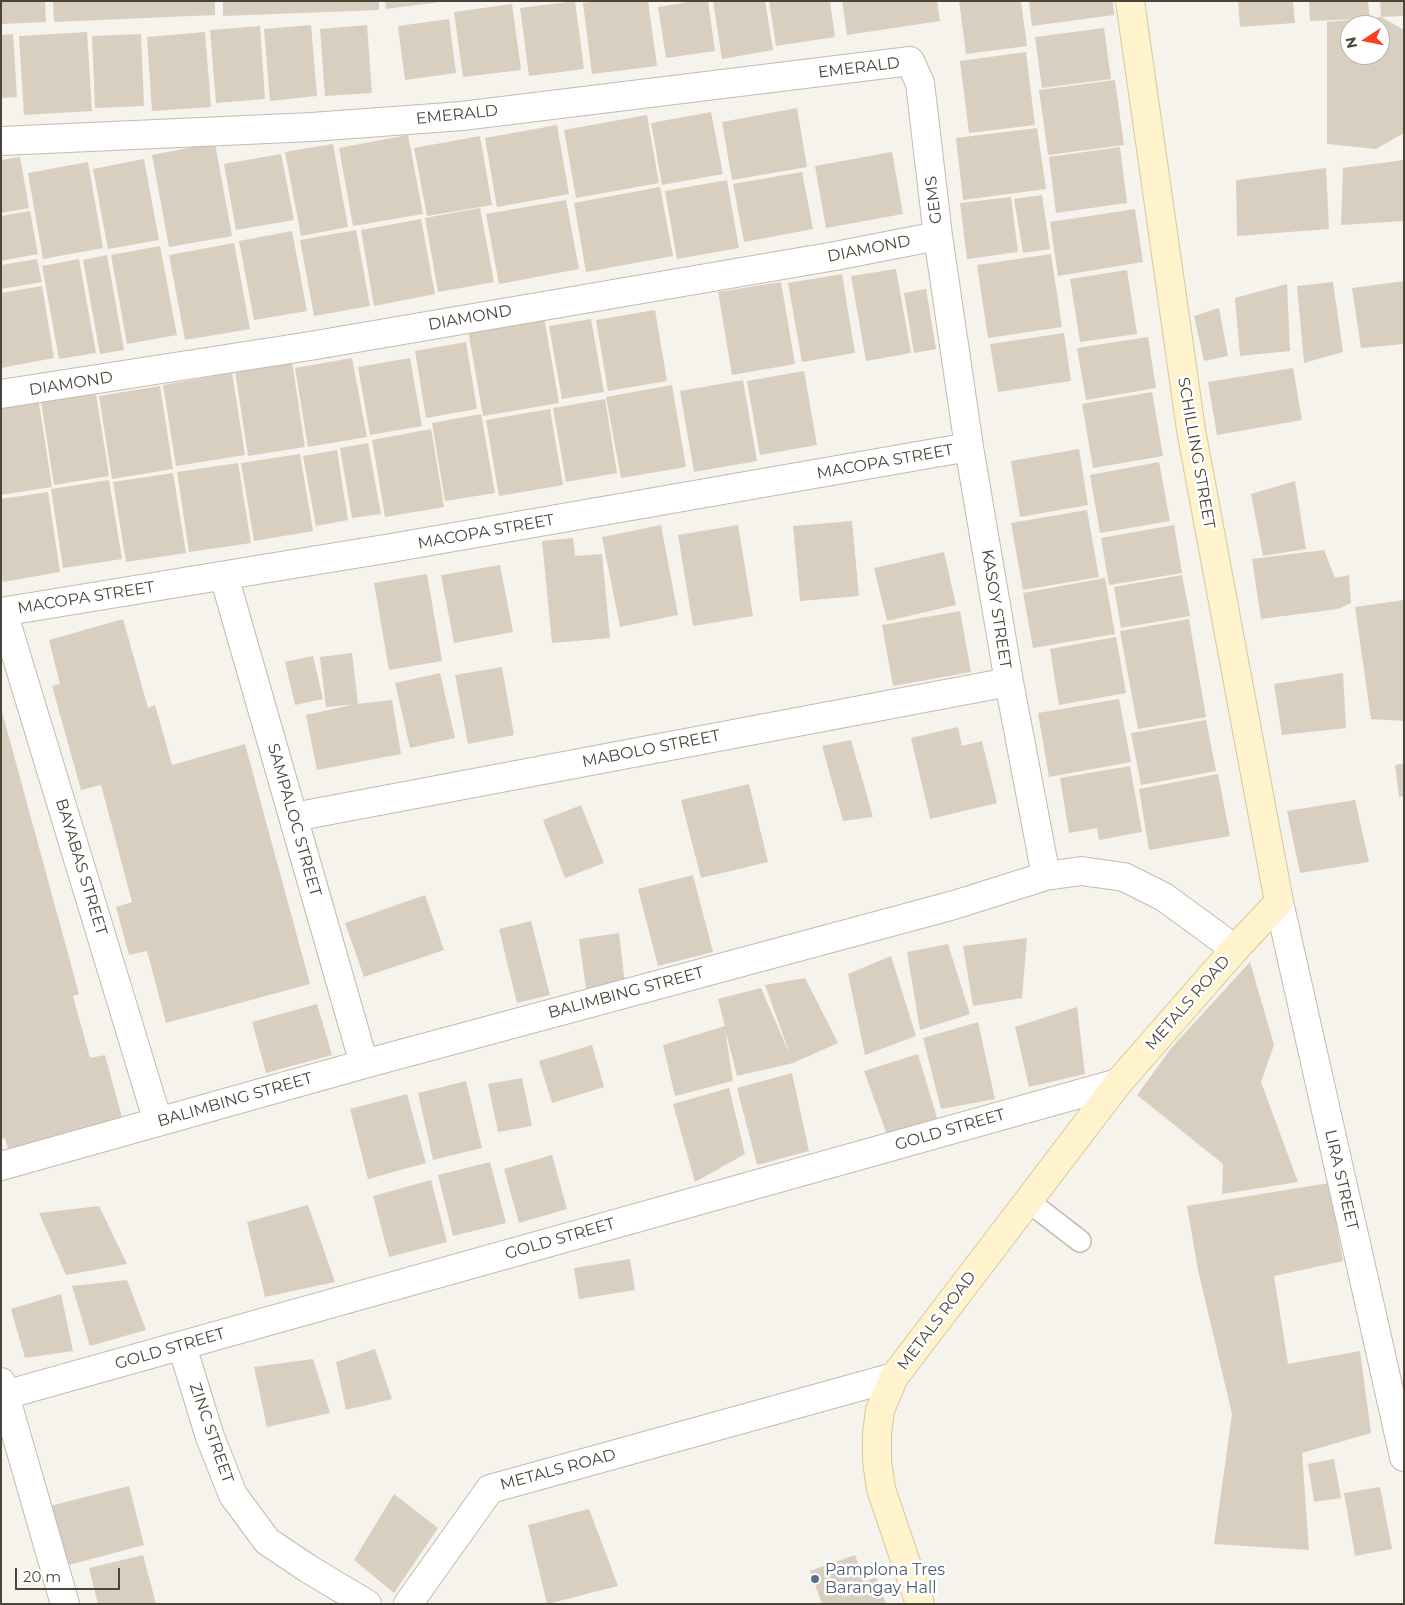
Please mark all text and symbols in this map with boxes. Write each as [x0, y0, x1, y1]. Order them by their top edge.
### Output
north arrow [1340, 15, 1390, 65]
text: N [1341, 35, 1361, 50]
street label: EMERALD [817, 53, 901, 83]
street label: EMERALD [415, 101, 499, 129]
street label: GEMS [922, 175, 946, 225]
street label: DIAMOND [826, 232, 912, 266]
street label: DIAMOND [427, 301, 513, 335]
street label: DIAMOND [28, 368, 114, 400]
street label: SCHILLING STREET [1173, 376, 1219, 530]
street label: MACOPA STREET [815, 441, 955, 483]
street label: MACOPA STREET [416, 511, 556, 553]
street label: KASOY STREET [977, 548, 1015, 670]
street label: MACOPA STREET [16, 578, 156, 618]
street label: MABOLO STREET [580, 726, 722, 772]
street label: SAMPALOC STREET [263, 741, 325, 899]
street label: BAYABAS STREET [51, 796, 111, 938]
street label: METALS ROAD [1142, 952, 1234, 1054]
street label: BALIMBING STREET [546, 963, 706, 1023]
street label: BALIMBING STREET [155, 1069, 315, 1131]
street label: GOLD STREET [893, 1105, 1007, 1155]
street label: LIRA STREET [1320, 1128, 1362, 1232]
street label: GOLD STREET [503, 1214, 617, 1264]
street label: METALS ROAD [894, 1268, 980, 1374]
street label: GOLD STREET [113, 1324, 227, 1374]
street label: ZINC STREET [185, 1380, 237, 1486]
street label: METALS ROAD [498, 1445, 618, 1495]
scale bar [18, 1558, 122, 1590]
place label: Pamplona Tres Barangay Hall [825, 1560, 945, 1598]
text: 20 m [23, 1567, 61, 1586]
marker: Pamplona Tres Barangay Hall [809, 1573, 821, 1585]

